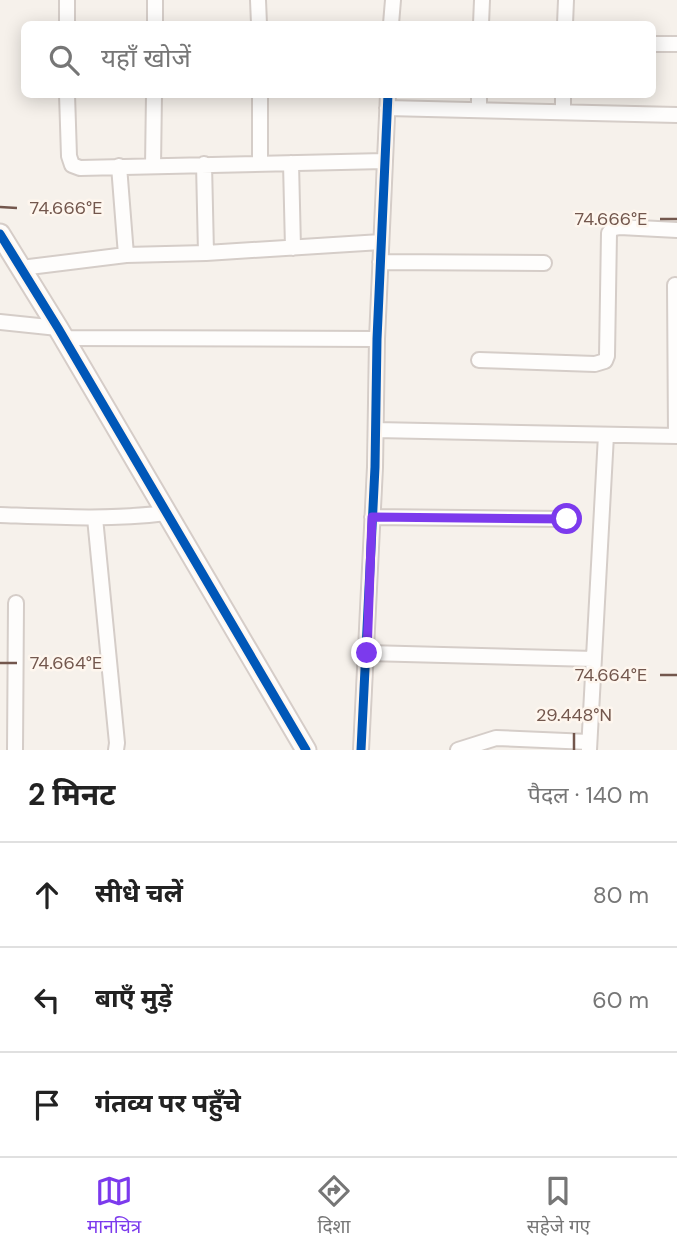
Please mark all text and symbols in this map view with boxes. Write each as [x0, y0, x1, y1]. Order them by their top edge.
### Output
search box [21, 21, 656, 98]
icon: search [45, 41, 83, 79]
text: यहाँ खोजें [101, 41, 191, 75]
text: 74.666°E [30, 196, 102, 220]
text: 74.666°E [575, 207, 647, 231]
route start [551, 503, 582, 534]
route end [351, 637, 382, 668]
text: 74.664°E [30, 651, 102, 675]
text: 74.664°E [575, 663, 647, 687]
text: 29.448°N [536, 703, 612, 727]
text: 2 मिनट [28, 775, 115, 814]
text: पैदल · 140 m [528, 780, 649, 810]
icon: ahead [28, 876, 66, 914]
text: सीधे चलें [95, 876, 183, 910]
text: 80 m [593, 880, 649, 910]
icon: left [28, 981, 66, 1019]
text: बाएँ मुड़ें [95, 981, 172, 1015]
text: 60 m [592, 985, 649, 1015]
icon: arrive [28, 1086, 66, 1124]
text: गंतव्य पर पहुँचे [95, 1086, 241, 1120]
tab: मानचित्र [87, 1172, 141, 1241]
tab: दिशा [315, 1172, 353, 1241]
tab: सहेजे गए [527, 1172, 590, 1241]

